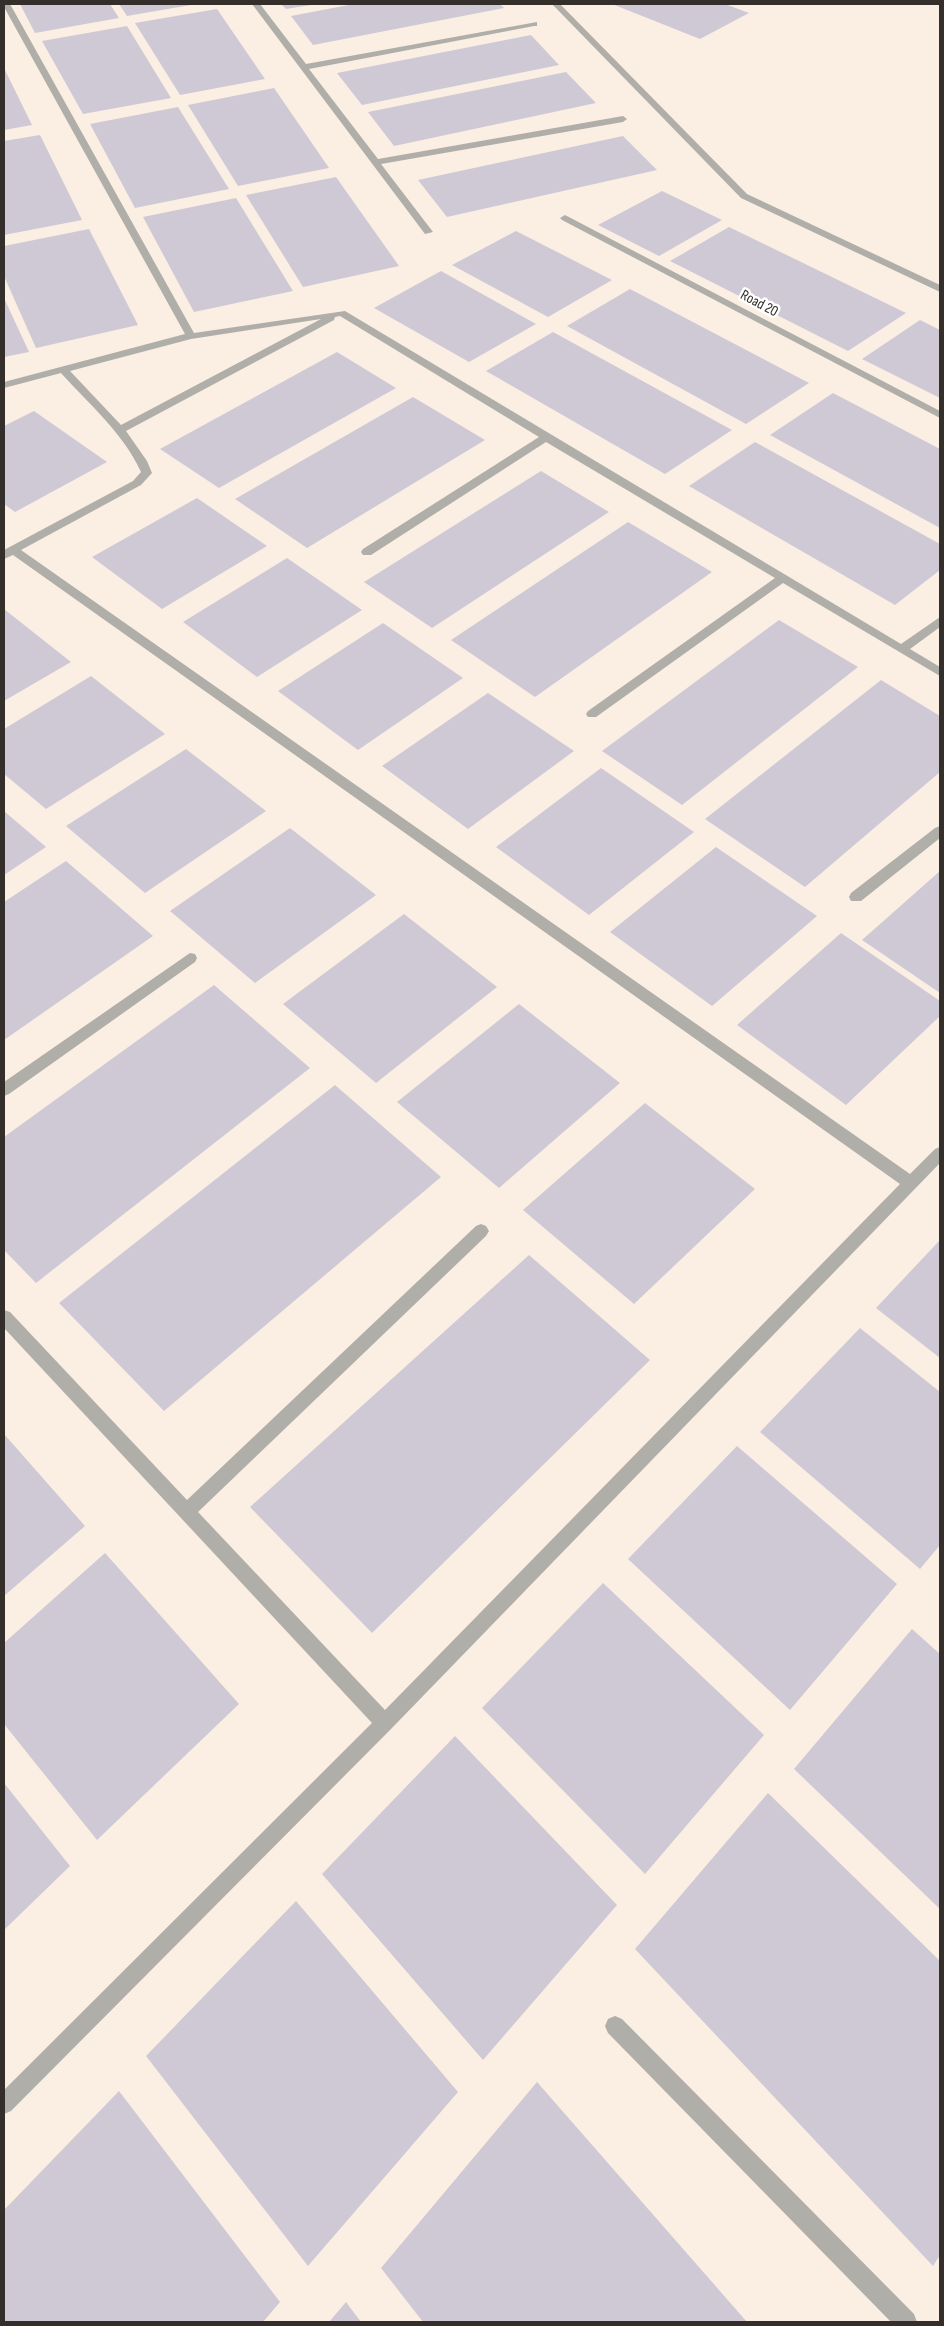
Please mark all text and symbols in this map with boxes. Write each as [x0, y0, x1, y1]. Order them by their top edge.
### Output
street label: Road 20 [737, 287, 781, 321]

